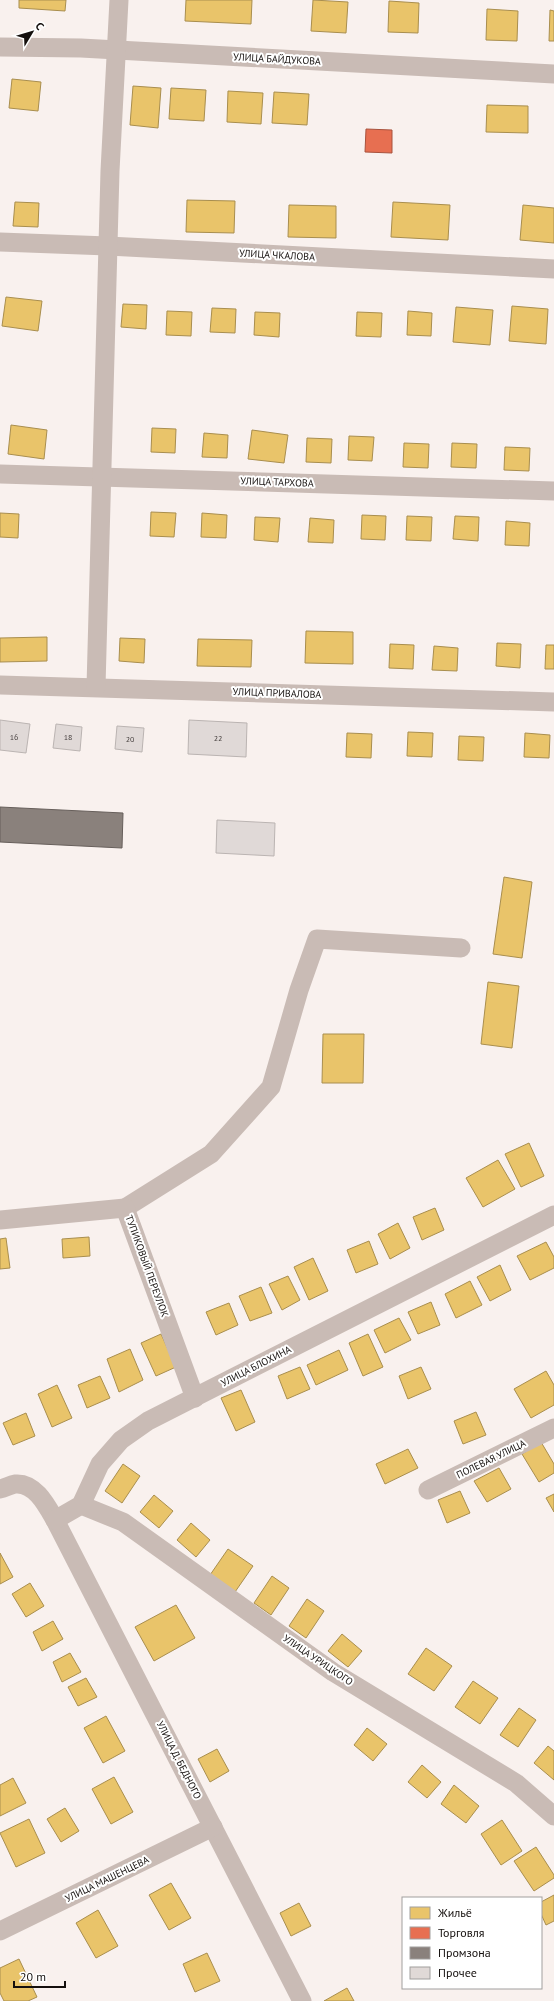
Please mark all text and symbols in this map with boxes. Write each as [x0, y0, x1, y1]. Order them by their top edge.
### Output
north arrow [12, 12, 52, 52]
text: С [32, 19, 47, 33]
street label: УЛИЦА БАЙДУКОВА [233, 50, 321, 68]
street label: УЛИЦА ЧКАЛОВА [239, 247, 315, 263]
street label: УЛИЦА ТАРХОВА [240, 474, 314, 490]
street label: УЛИЦА ПРИВАЛОВА [232, 685, 322, 701]
house number: 16 [10, 732, 18, 742]
house number: 18 [64, 732, 72, 742]
house number: 22 [214, 733, 222, 743]
house number: 20 [126, 734, 135, 744]
street label: ТУПИКОВЫЙ ПЕРЕУЛОК [122, 1213, 172, 1319]
street label: УЛИЦА БЛОХИНА [219, 1343, 293, 1389]
street label: ПОЛЕВАЯ УЛИЦА [454, 1436, 528, 1481]
street label: УЛИЦА УРИЦКОГО [281, 1632, 356, 1688]
street label: УЛИЦА Д. БЕДНОГО [154, 1719, 204, 1801]
street label: УЛИЦА МАШЕНЦЕВА [63, 1853, 151, 1905]
legend [402, 1897, 542, 1989]
text: Жильё [437, 1905, 472, 1920]
text: Торговля [438, 1925, 484, 1940]
text: Промзона [438, 1945, 491, 1960]
scale bar [14, 1963, 65, 1989]
text: Прочее [438, 1965, 477, 1980]
text: 20 m [20, 1969, 46, 1984]

